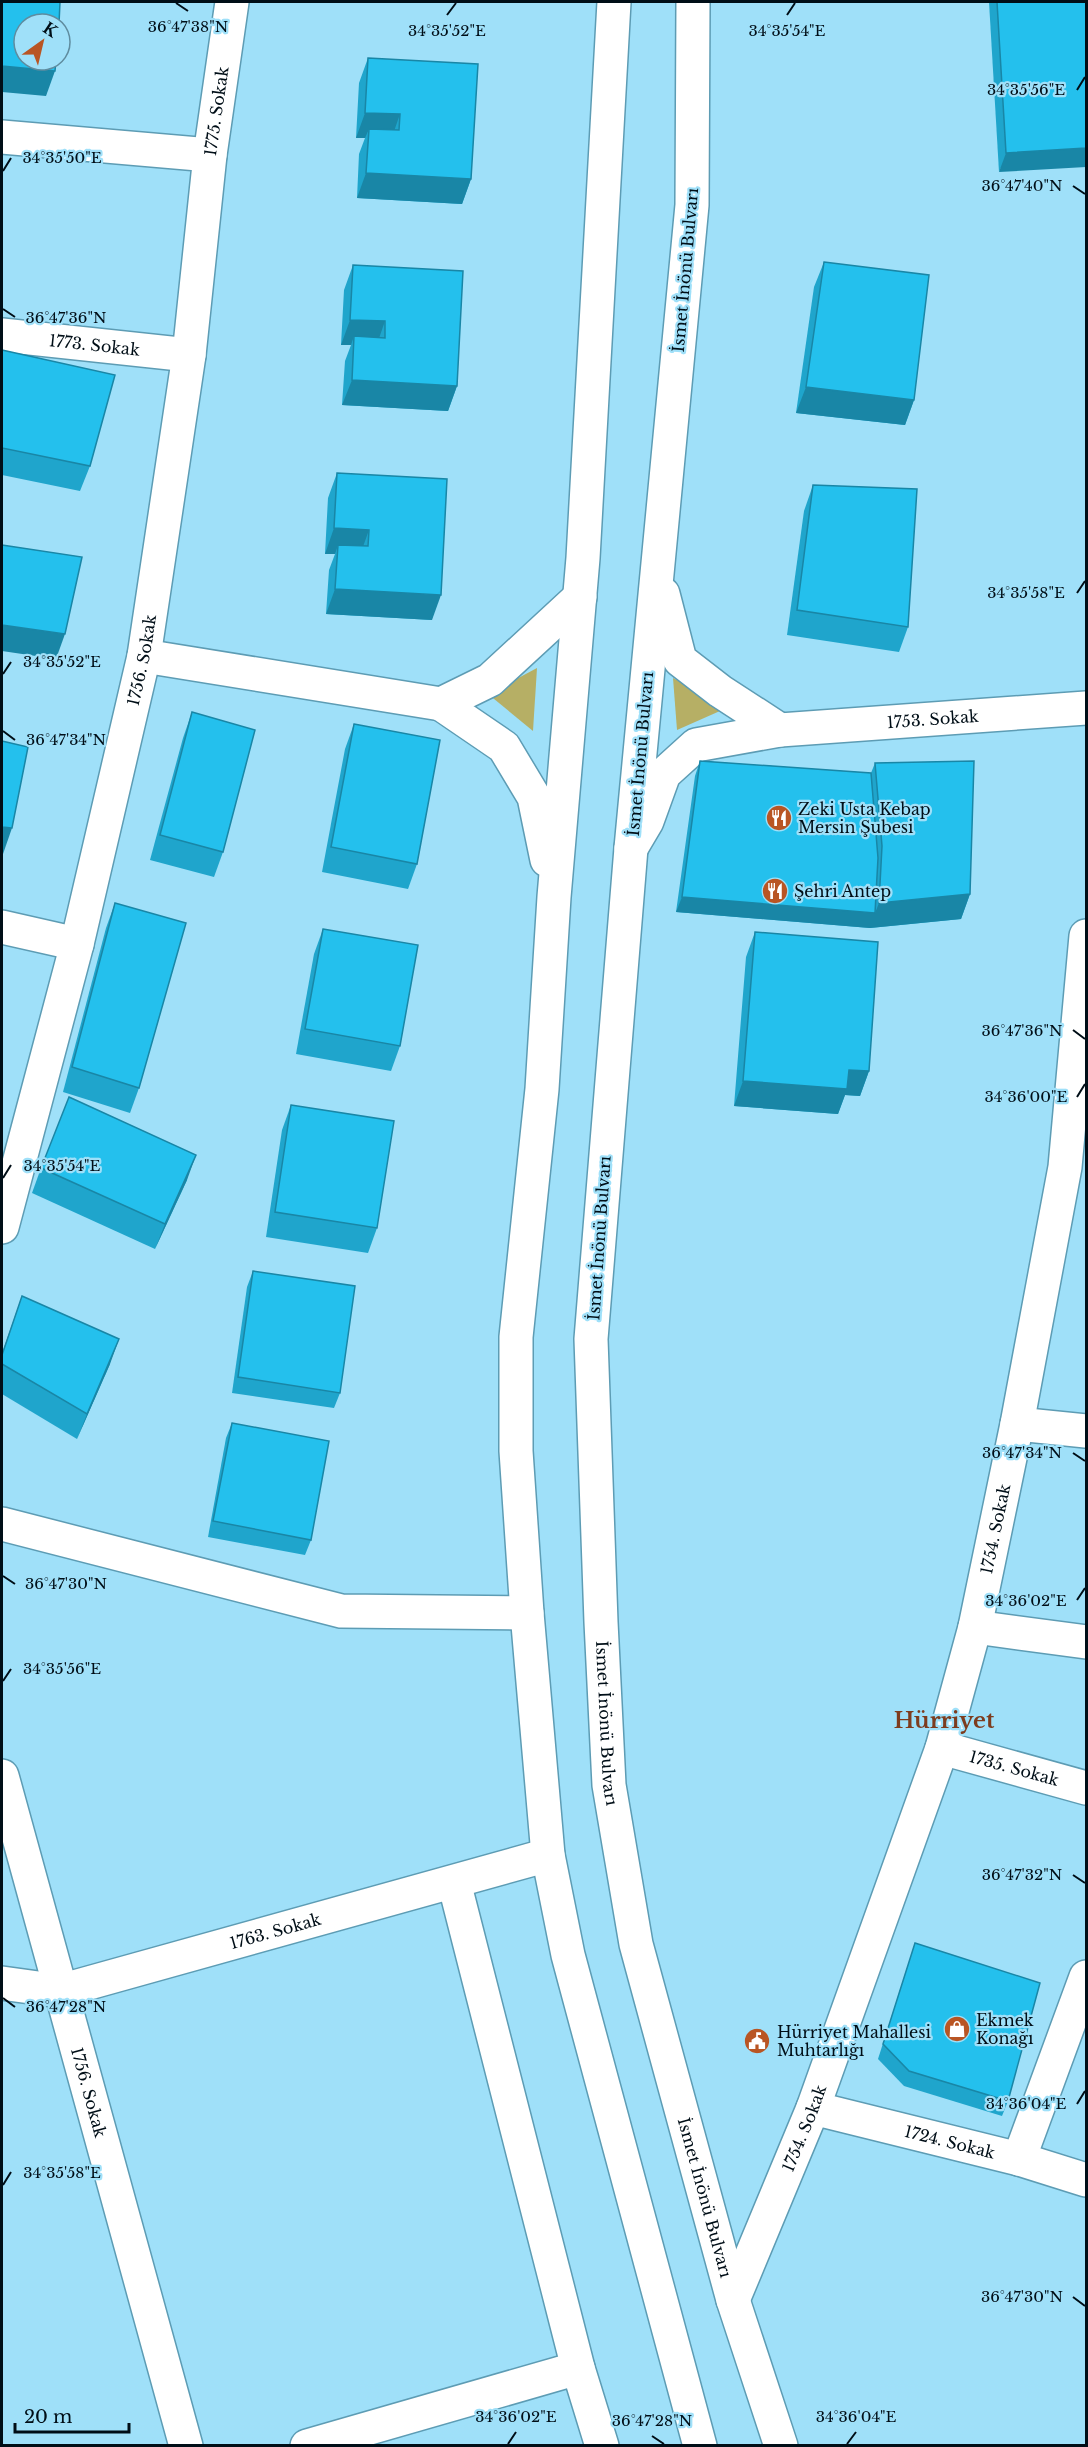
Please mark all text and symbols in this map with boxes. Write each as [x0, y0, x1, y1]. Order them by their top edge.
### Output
north arrow [12, 12, 72, 72]
text: 36°47'38"N [148, 17, 228, 36]
text: K [39, 18, 62, 42]
text: 34°35'52"E [408, 21, 486, 40]
text: 34°35'54"E [748, 21, 826, 40]
street label: 1775. Sokak [200, 65, 233, 157]
text: 34°35'56"E [987, 80, 1065, 99]
text: 34°35'50"E [22, 148, 102, 167]
text: 36°47'40"N [981, 176, 1063, 195]
street label: İsmet İnönü Bulvarı [668, 186, 702, 353]
text: 36°47'36"N [25, 308, 107, 327]
street label: 1773. Sokak [48, 330, 141, 360]
text: 34°35'58"E [987, 583, 1065, 602]
street label: 1756. Sokak [123, 613, 160, 708]
text: 34°35'52"E [23, 652, 101, 671]
street label: İsmet İnönü Bulvarı [623, 670, 657, 837]
street label: 1753. Sokak [886, 706, 980, 732]
text: 36°47'34"N [26, 730, 106, 749]
place label: Zeki Usta Kebap Mersin Şubesi [798, 799, 931, 837]
restaurant icon: Zeki Usta Kebap Mersin Şubesi [764, 803, 794, 833]
restaurant icon: Şehri Antep [760, 876, 790, 906]
place label: Şehri Antep [794, 881, 891, 901]
text: 36°47'36"N [981, 1021, 1063, 1040]
text: 34°36'00"E [985, 1087, 1068, 1106]
street label: İsmet İnönü Bulvarı [583, 1155, 615, 1321]
text: 34°35'54"E [23, 1156, 101, 1175]
text: 36°47'34"N [982, 1443, 1062, 1462]
street label: 1754. Sokak [976, 1482, 1014, 1576]
text: 36°47'30"N [25, 1574, 107, 1593]
text: 34°36'02"E [985, 1591, 1067, 1610]
street label: İsmet İnönü Bulvarı [592, 1640, 622, 1808]
text: 34°35'56"E [23, 1659, 101, 1678]
district label: Hürriyet [894, 1707, 995, 1734]
street label: 1735. Sokak [967, 1746, 1062, 1790]
text: 36°47'32"N [982, 1865, 1062, 1884]
street label: 1763. Sokak [227, 1909, 323, 1953]
text: 36°47'28"N [26, 1997, 106, 2016]
place label: Ekmek Konağı [976, 2010, 1034, 2048]
shop icon: Ekmek Konağı [942, 2014, 972, 2044]
place label: Hürriyet Mahallesi Muhtarlığı [777, 2022, 932, 2060]
public building icon: Hürriyet Mahallesi Muhtarlığı [742, 2026, 772, 2056]
street label: 1756. Sokak [67, 2045, 111, 2140]
street label: 1754. Sokak [778, 2082, 830, 2174]
text: 34°36'04"E [986, 2094, 1066, 2113]
street label: İsmet İnönü Bulvarı [674, 2115, 737, 2280]
street label: 1724. Sokak [902, 2121, 997, 2163]
text: 34°35'58"E [23, 2163, 101, 2182]
text: 36°47'30"N [981, 2287, 1063, 2306]
scale bar [15, 2396, 129, 2434]
text: 20 m [24, 2406, 72, 2428]
text: 34°36'02"E [475, 2407, 557, 2426]
text: 34°36'04"E [816, 2407, 896, 2426]
text: 36°47'28"N [612, 2411, 692, 2430]

